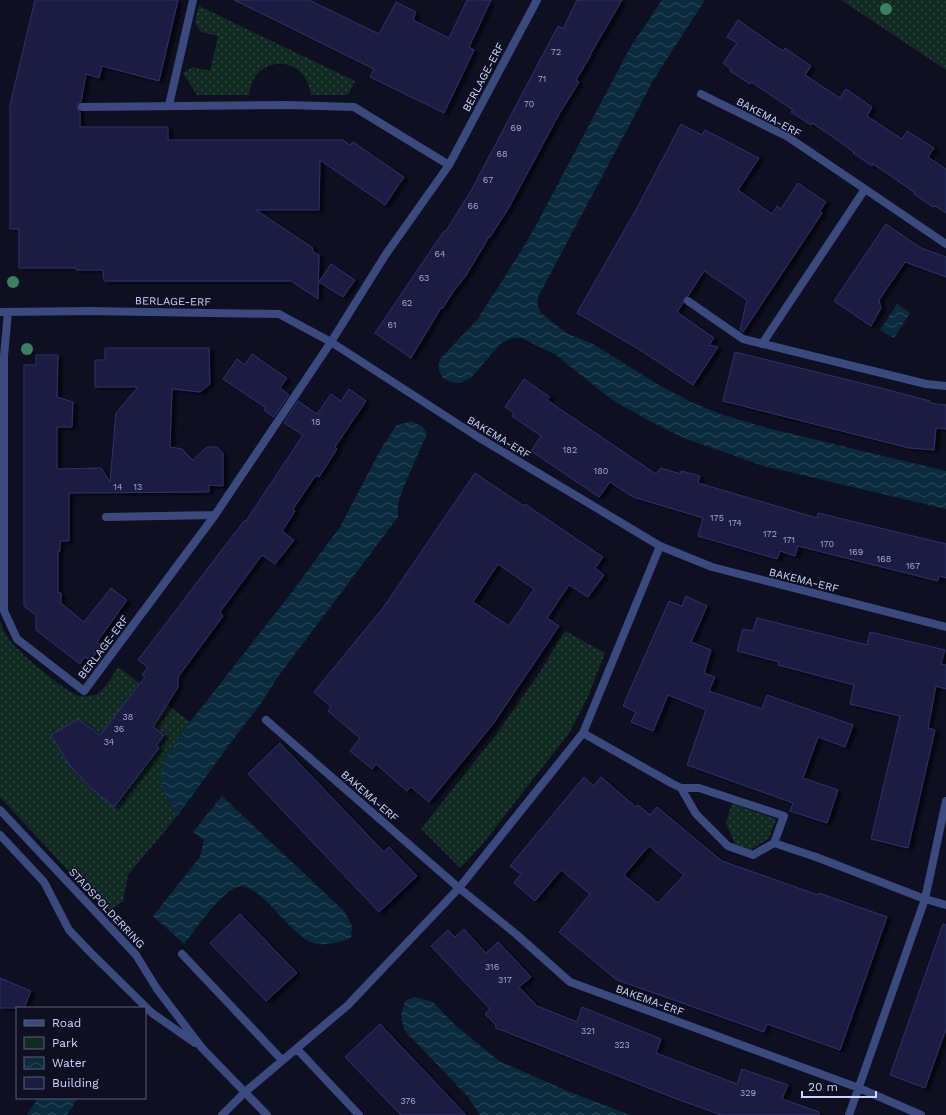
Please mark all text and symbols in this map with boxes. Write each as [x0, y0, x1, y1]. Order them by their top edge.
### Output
street label: BERLAGE-ERF [460, 40, 507, 114]
house number: 72 [551, 47, 561, 57]
house number: 71 [538, 74, 546, 84]
street label: BAKEMA-ERF [734, 95, 804, 140]
house number: 70 [524, 99, 535, 109]
house number: 69 [510, 123, 522, 133]
house number: 68 [496, 149, 508, 159]
house number: 67 [483, 175, 493, 185]
house number: 66 [468, 201, 478, 211]
house number: 64 [435, 249, 446, 259]
house number: 63 [419, 273, 429, 283]
street label: BERLAGE-ERF [135, 294, 211, 309]
house number: 62 [402, 298, 412, 308]
house number: 61 [388, 320, 396, 330]
street label: BAKEMA-ERF [465, 413, 533, 462]
house number: 18 [311, 417, 321, 427]
house number: 182 [563, 445, 577, 455]
house number: 180 [594, 466, 609, 476]
house number: 14 [113, 482, 123, 492]
house number: 13 [134, 482, 142, 492]
house number: 175 [710, 513, 724, 523]
house number: 174 [728, 518, 742, 528]
house number: 172 [763, 529, 777, 539]
house number: 171 [783, 535, 795, 545]
house number: 170 [820, 539, 834, 549]
house number: 169 [849, 547, 863, 557]
house number: 168 [877, 554, 891, 564]
house number: 167 [906, 561, 920, 571]
street label: BAKEMA-ERF [768, 566, 840, 596]
street label: BERLAGE-ERF [75, 613, 132, 682]
house number: 38 [123, 712, 133, 722]
house number: 36 [114, 724, 124, 734]
house number: 34 [104, 737, 115, 747]
street label: BAKEMA-ERF [338, 768, 401, 825]
street label: STADSPOLDERRING [66, 866, 147, 951]
house number: 316 [485, 962, 499, 972]
house number: 317 [498, 975, 512, 985]
street label: BAKEMA-ERF [614, 982, 686, 1019]
legend [16, 1007, 146, 1099]
text: Road [52, 1016, 81, 1030]
house number: 321 [581, 1026, 595, 1036]
text: Park [52, 1036, 78, 1050]
house number: 323 [614, 1040, 630, 1050]
text: Water [52, 1056, 87, 1070]
scale bar [802, 1073, 876, 1099]
text: Building [52, 1076, 99, 1090]
text: 20 m [808, 1080, 838, 1094]
house number: 329 [740, 1088, 756, 1098]
house number: 376 [400, 1096, 416, 1106]

